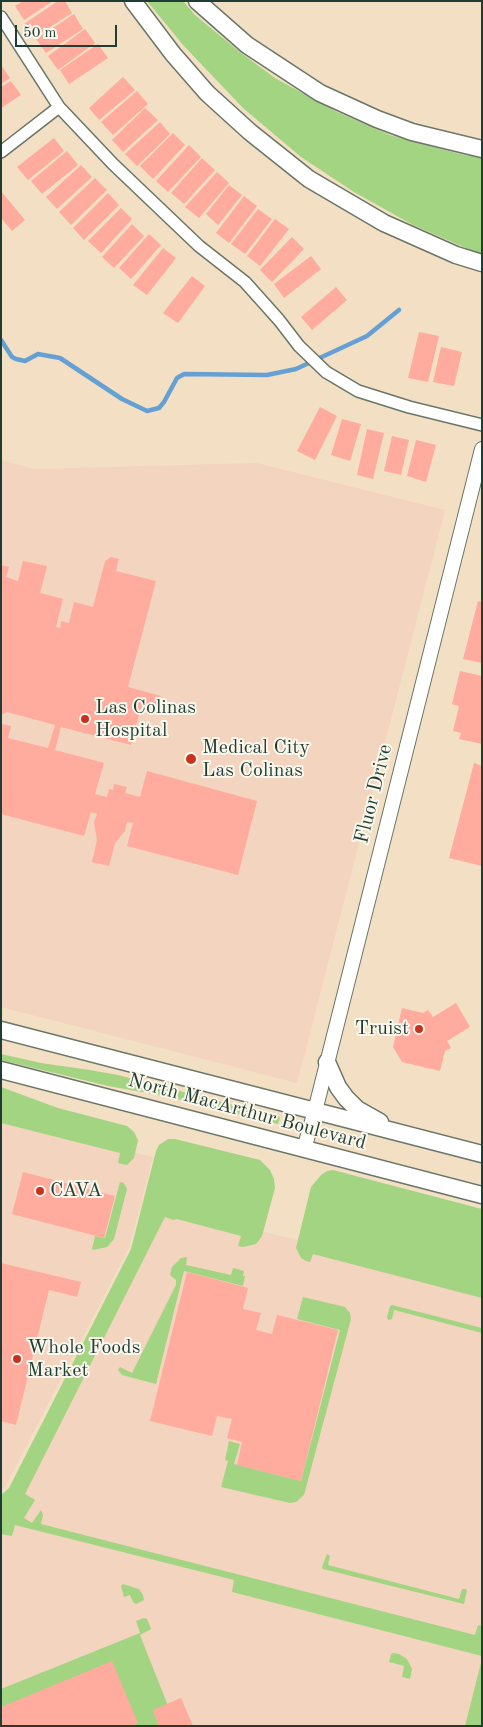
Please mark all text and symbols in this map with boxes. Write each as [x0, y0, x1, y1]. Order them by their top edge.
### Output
scale bar [18, 15, 120, 47]
text: 50 m [23, 26, 57, 41]
place label: Las Colinas Hospital [95, 696, 196, 743]
marker: Las Colinas Hospital [79, 713, 91, 725]
place label: Medical City Las Colinas [202, 736, 310, 783]
street label: Fluor Drive [350, 742, 398, 846]
marker: Medical City Las Colinas [184, 752, 198, 766]
place label: Truist [355, 1017, 409, 1041]
marker: Truist [413, 1023, 425, 1035]
street label: North MacArthur Boulevard [125, 1069, 369, 1155]
place label: CAVA [50, 1179, 102, 1203]
marker: CAVA [34, 1185, 46, 1197]
place label: Whole Foods Market [27, 1336, 140, 1383]
marker: Whole Foods Market [11, 1353, 23, 1365]

